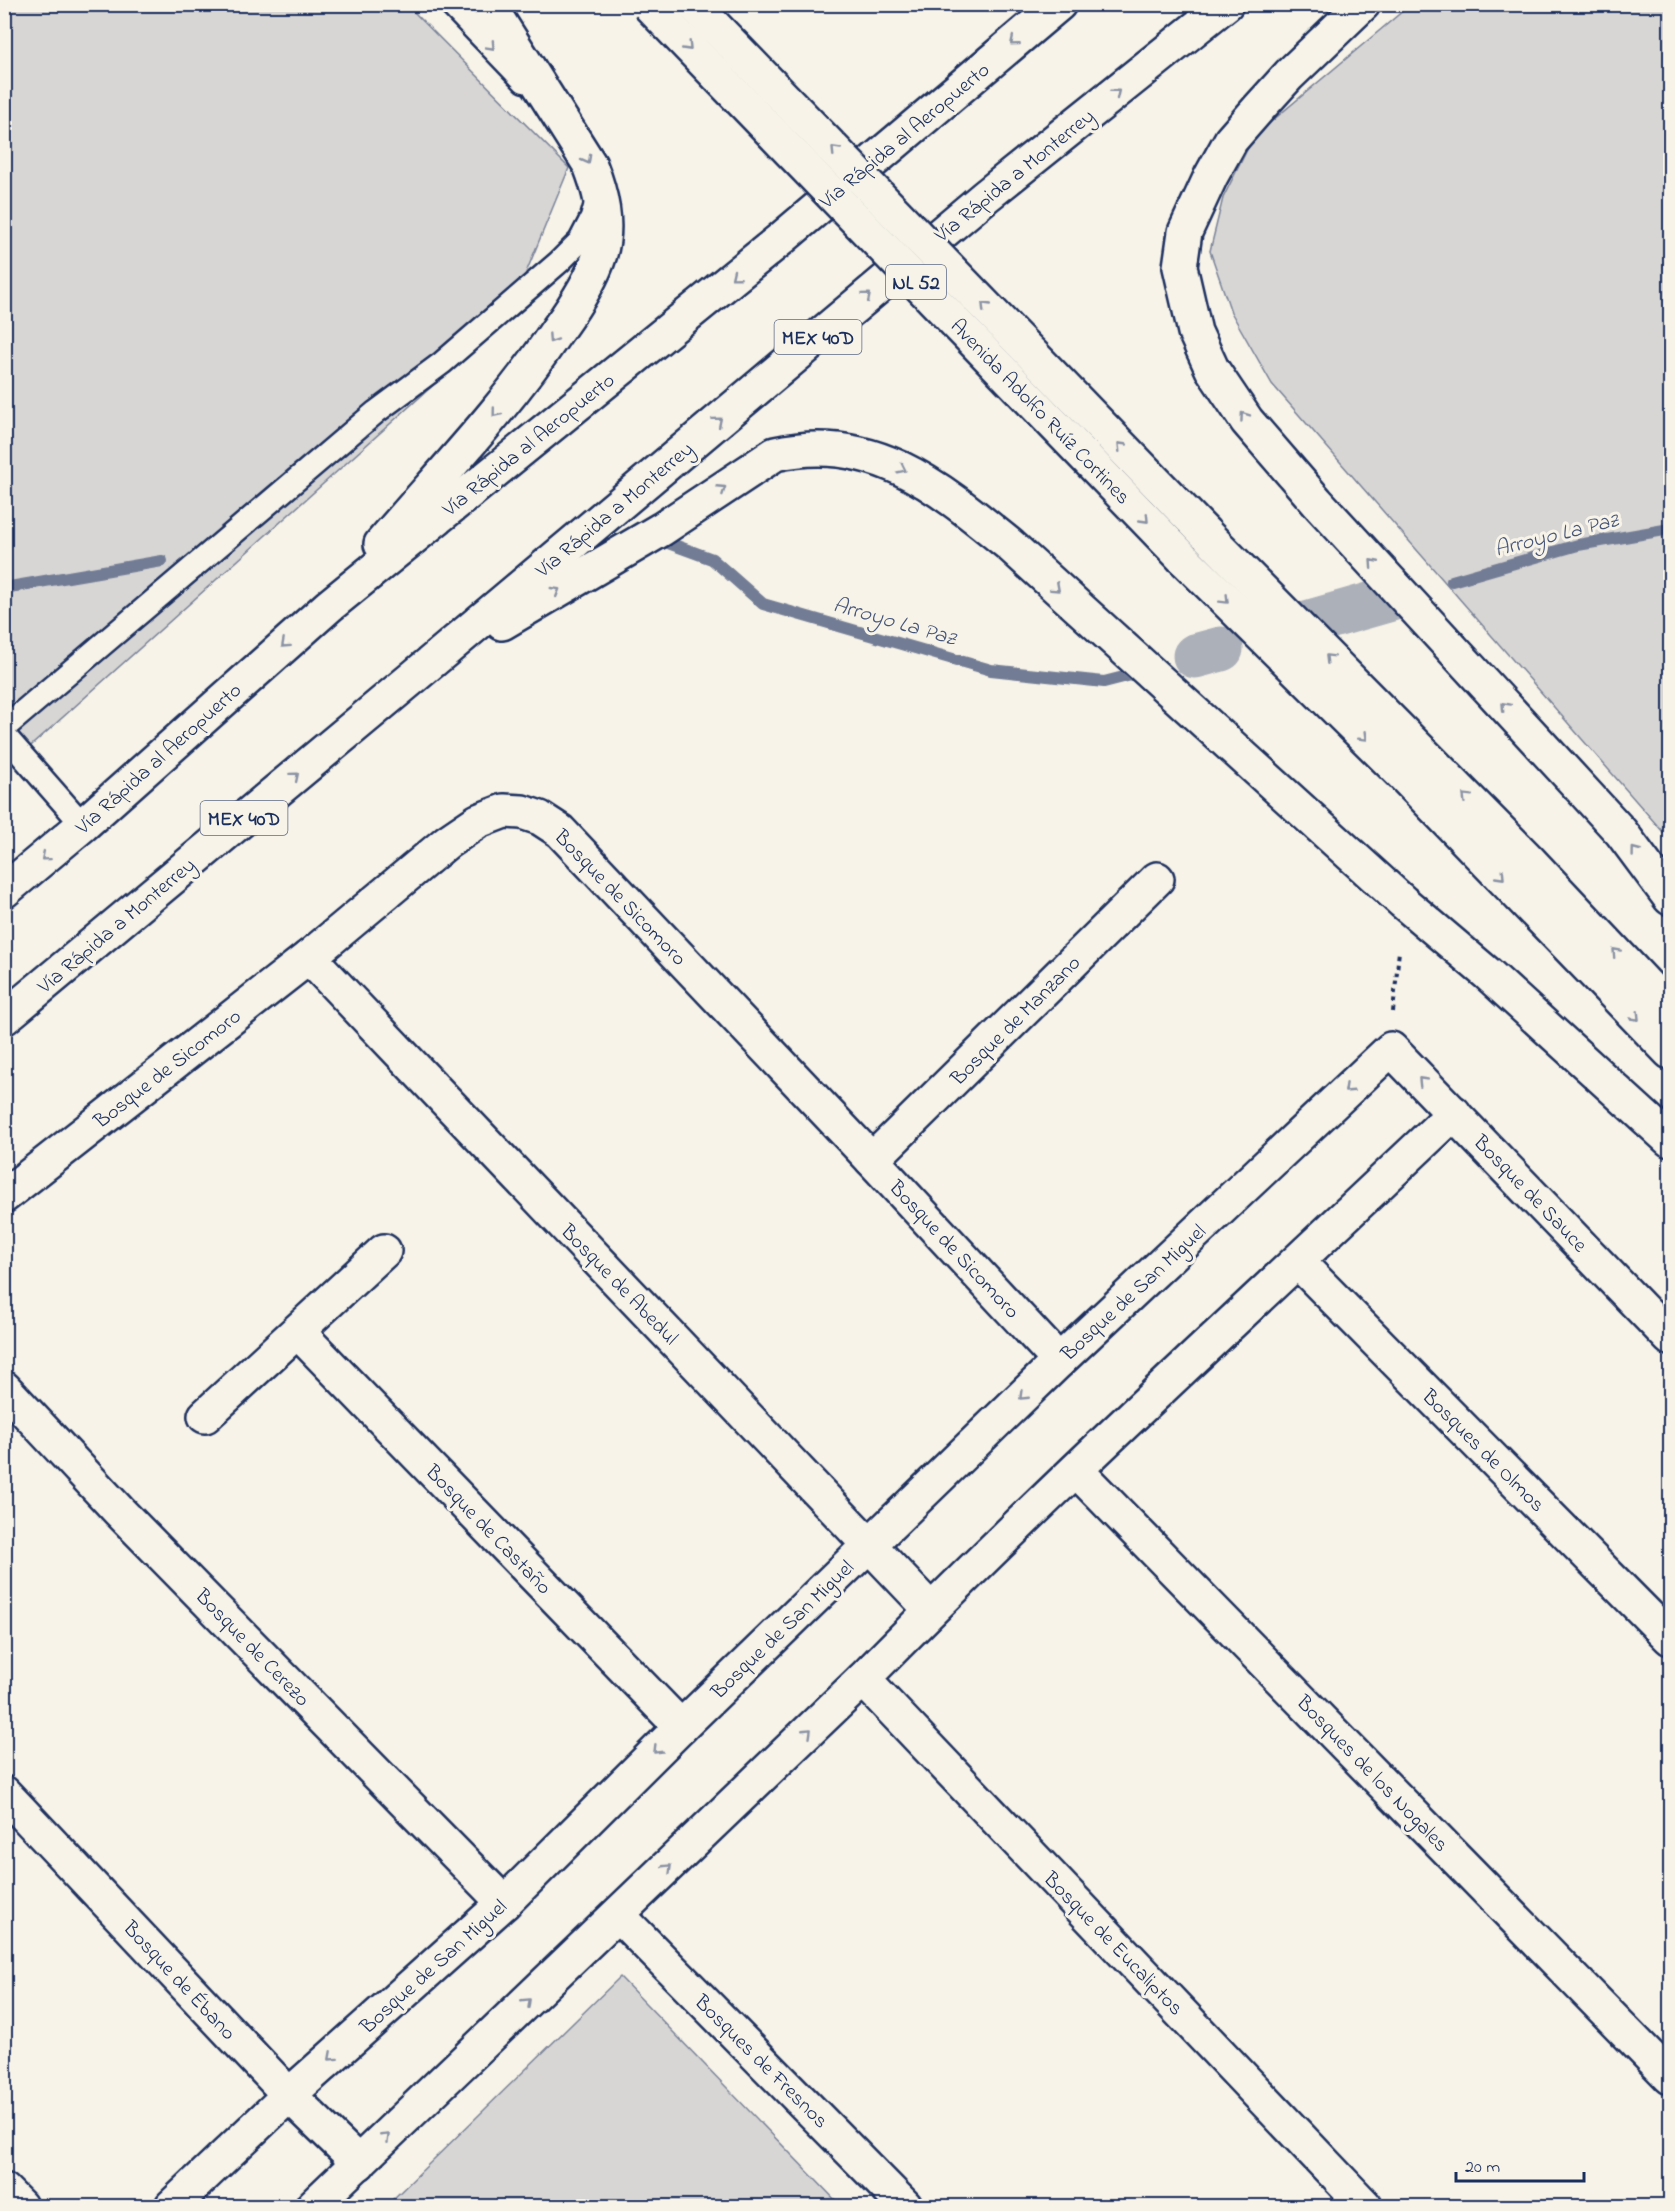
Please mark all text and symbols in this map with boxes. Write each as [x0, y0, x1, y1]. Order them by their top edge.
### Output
one-way arrow [1010, 35, 1021, 46]
one-way arrow [484, 40, 495, 50]
one-way arrow [681, 40, 692, 50]
street label: Vía Rápida al Aeropuerto [813, 56, 997, 218]
one-way arrow [1109, 89, 1120, 100]
street label: Vía Rápida a Monterrey [928, 102, 1103, 253]
one-way arrow [831, 147, 842, 158]
one-way arrow [580, 154, 591, 164]
road number: NL 52 [886, 265, 946, 299]
one-way arrow [731, 268, 742, 279]
one-way arrow [860, 292, 871, 303]
one-way arrow [981, 302, 992, 312]
street label: Avenida Adolfo Ruíz Cortines [942, 313, 1137, 512]
road number: MEX 40D [774, 320, 862, 354]
one-way arrow [548, 332, 559, 343]
street label: Vía Rápida al Aeropuerto [436, 366, 622, 525]
one-way arrow [492, 406, 503, 417]
one-way arrow [1240, 412, 1251, 423]
one-way arrow [711, 418, 722, 429]
street label: Vía Rápida a Monterrey [529, 435, 702, 588]
one-way arrow [1117, 442, 1128, 453]
one-way arrow [896, 462, 907, 474]
one-way arrow [716, 485, 727, 496]
water label: Arroyo La Paz [1491, 505, 1624, 567]
one-way arrow [1138, 512, 1149, 522]
one-way arrow [1369, 559, 1380, 569]
one-way arrow [1050, 581, 1060, 592]
one-way arrow [550, 587, 560, 599]
water label: Arroyo La Paz [829, 590, 961, 656]
one-way arrow [1218, 593, 1229, 604]
one-way arrow [281, 637, 292, 648]
one-way arrow [1325, 655, 1336, 666]
street label: Vía Rápida al Aeropuerto [69, 677, 249, 843]
one-way arrow [1501, 702, 1512, 712]
one-way arrow [1358, 730, 1368, 741]
one-way arrow [288, 772, 299, 783]
one-way arrow [1462, 793, 1473, 803]
road number: MEX 40D [200, 801, 288, 835]
street label: Bosque de Sicomoro [546, 823, 693, 973]
one-way arrow [1632, 846, 1643, 857]
one-way arrow [41, 850, 52, 861]
street label: Vía Rápida a Monterrey [31, 851, 204, 1004]
one-way arrow [1493, 869, 1504, 880]
street label: Bosque de Manzano [944, 949, 1088, 1094]
one-way arrow [1612, 949, 1623, 959]
street label: Bosque de Sicomoro [87, 1002, 248, 1137]
one-way arrow [1629, 1010, 1640, 1020]
one-way arrow [1419, 1077, 1430, 1088]
one-way arrow [1345, 1082, 1355, 1093]
street label: Bosque de Sauce [1465, 1128, 1594, 1260]
street label: Bosque de Sicomoro [881, 1174, 1026, 1326]
street label: Bosque de Abedul [552, 1217, 684, 1353]
street label: Bosque de San Miguel [1054, 1218, 1215, 1371]
street label: Bosques de Olmos [1413, 1382, 1551, 1520]
one-way arrow [1020, 1389, 1030, 1400]
street label: Bosque de Castaño [417, 1458, 558, 1602]
street label: Bosque de San Miguel [704, 1554, 863, 1709]
street label: Bosque de Cerezo [187, 1582, 316, 1714]
street label: Bosques de los Nogales [1286, 1688, 1455, 1861]
one-way arrow [801, 1729, 812, 1740]
one-way arrow [653, 1744, 664, 1754]
one-way arrow [660, 1864, 671, 1875]
street label: Bosque de Eucaliptos [1035, 1865, 1189, 2023]
street label: Bosque de San Miguel [353, 1893, 516, 2044]
street label: Bosque de Ébano [114, 1914, 242, 2048]
street label: Bosques de Fresnos [686, 1988, 834, 2136]
one-way arrow [520, 1999, 531, 2010]
one-way arrow [328, 2050, 339, 2061]
one-way arrow [379, 2134, 390, 2145]
scale bar [1456, 2145, 1584, 2183]
text: 20 m [1465, 2155, 1500, 2181]

